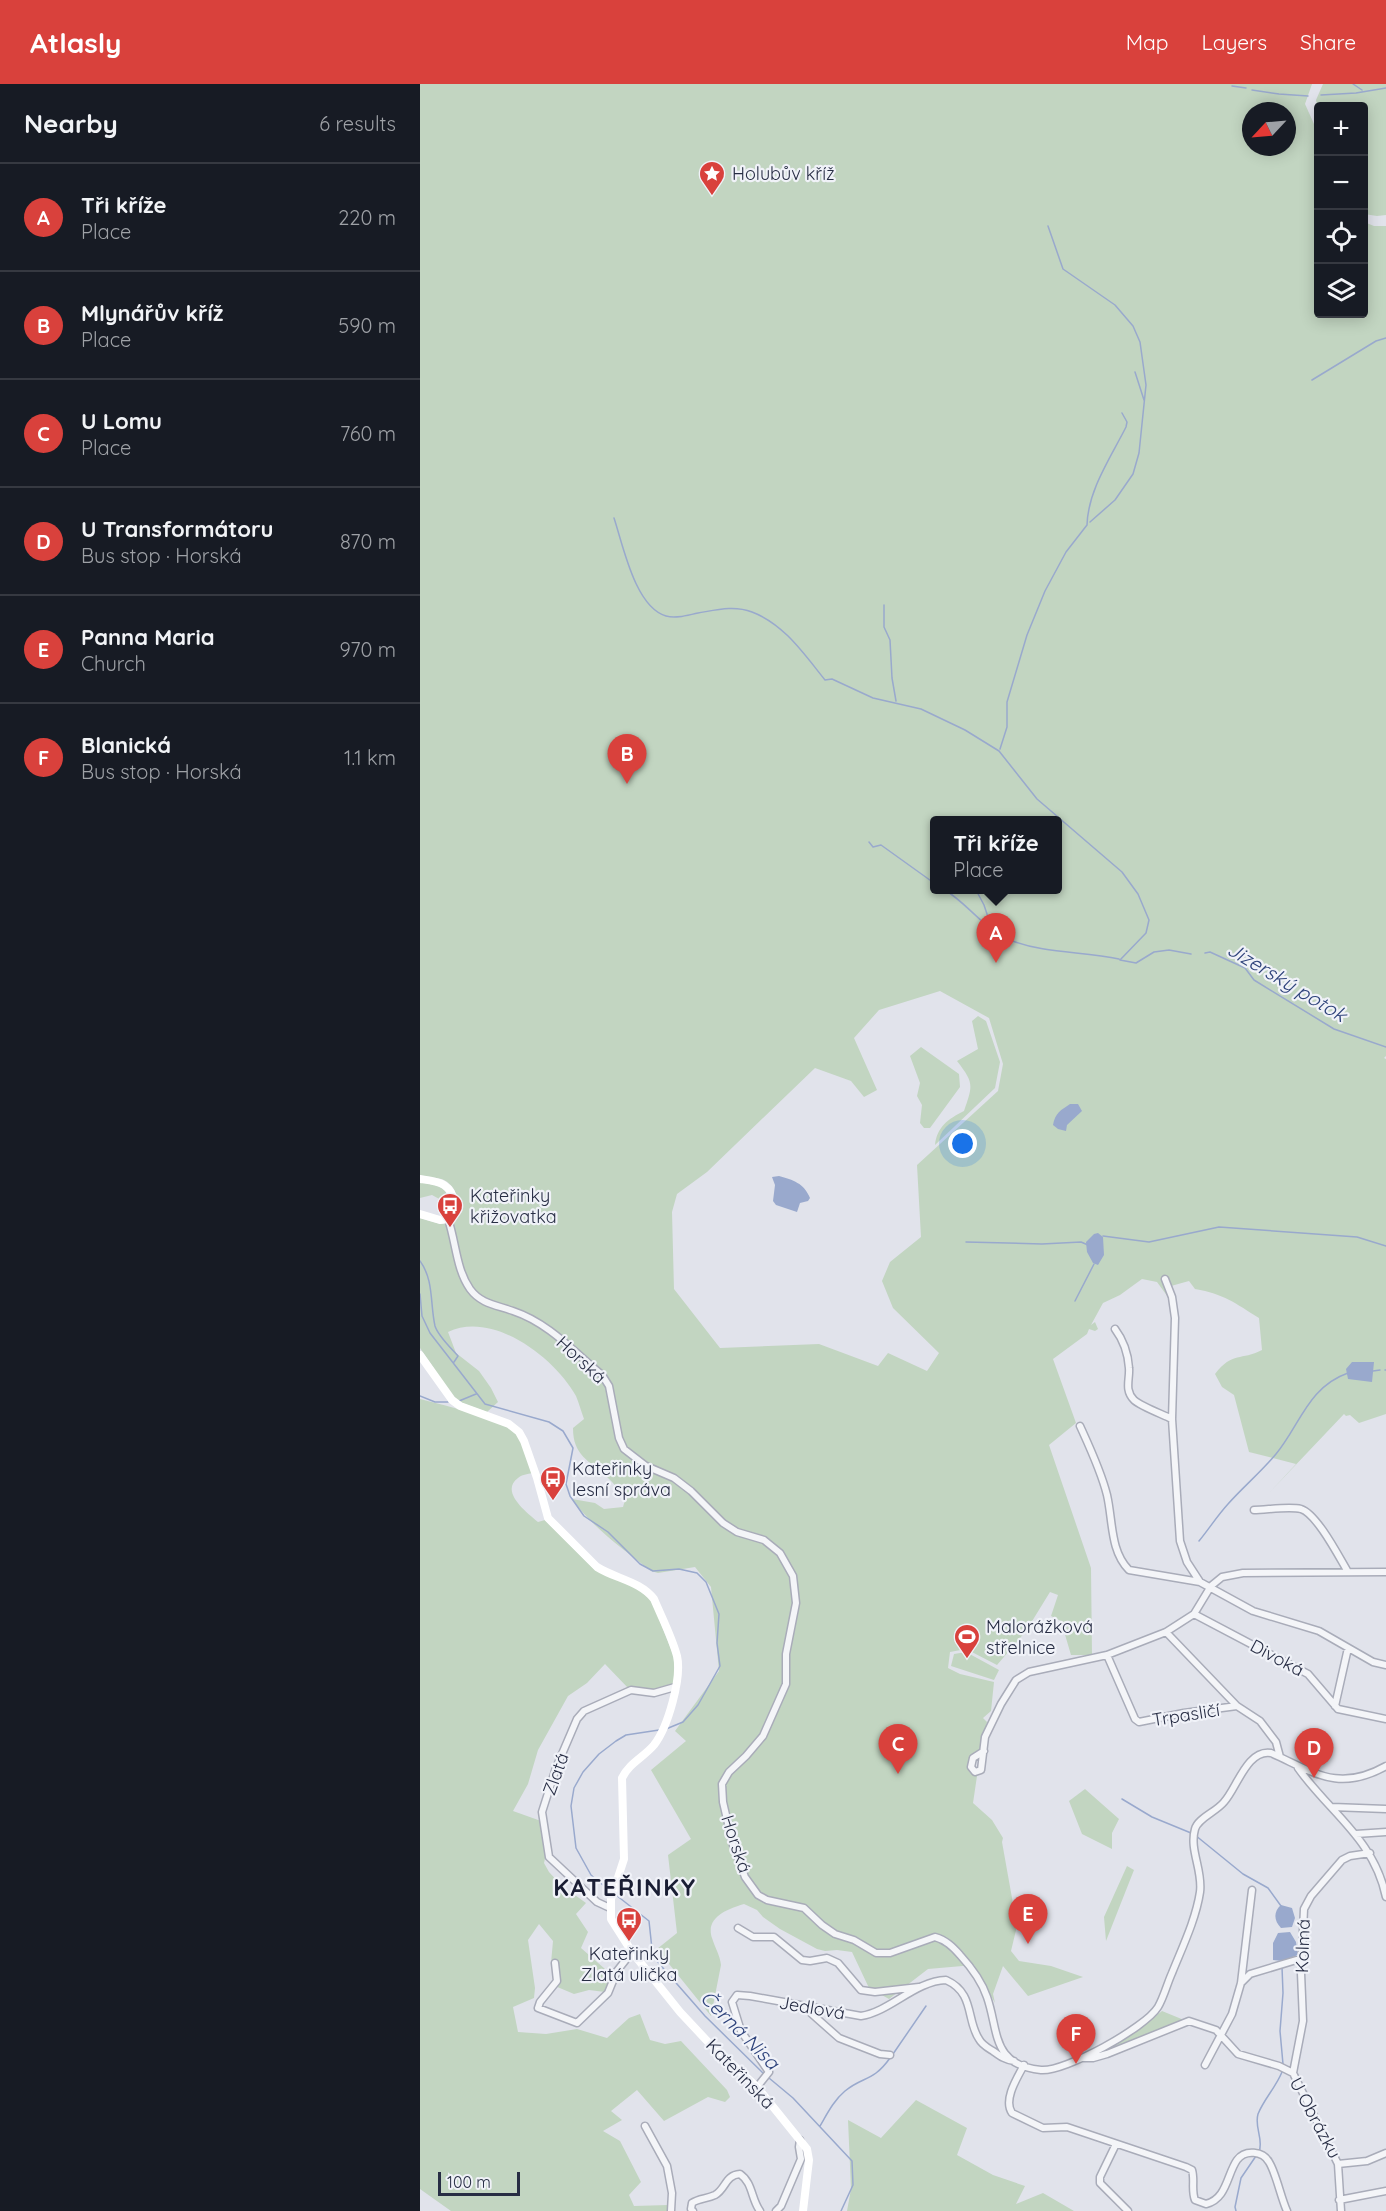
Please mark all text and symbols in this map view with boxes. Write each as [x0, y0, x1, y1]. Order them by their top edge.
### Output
text: Atlasly [30, 25, 121, 60]
text: Map [1126, 29, 1169, 55]
text: Layers [1202, 29, 1267, 55]
text: Share [1300, 29, 1356, 55]
north arrow [1242, 102, 1296, 156]
map controls [1314, 102, 1368, 318]
button: + [1314, 102, 1368, 156]
text: Nearby [24, 107, 118, 140]
text: 6 results [319, 111, 396, 136]
button: − [1314, 156, 1368, 210]
place icon: Holubův kříž [697, 159, 727, 197]
place label: Holubův kříž [732, 162, 835, 185]
text: Tři kříže [81, 191, 167, 219]
text: A [37, 205, 50, 230]
text: 220 m [338, 205, 396, 230]
button: locate [1314, 210, 1368, 264]
text: Place [81, 219, 131, 244]
button: layers [1314, 264, 1368, 318]
text: Mlynářův kříž [81, 299, 223, 327]
text: B [37, 313, 50, 338]
text: 590 m [338, 313, 396, 338]
text: Place [81, 327, 131, 352]
text: U Lomu [81, 407, 162, 435]
text: C [37, 421, 50, 446]
text: 760 m [340, 421, 396, 446]
text: Place [81, 435, 131, 460]
text: U Transformátoru [81, 515, 273, 543]
text: D [36, 529, 51, 554]
text: 870 m [340, 529, 396, 554]
text: Bus stop · Horská [81, 543, 242, 568]
text: Panna Maria [81, 623, 215, 651]
text: E [38, 637, 49, 662]
text: 970 m [340, 637, 396, 662]
text: Church [81, 651, 146, 676]
text: Blanická [81, 731, 171, 759]
pin: B [608, 734, 646, 784]
text: F [38, 745, 49, 770]
text: 1.1 km [344, 745, 396, 770]
text: Bus stop · Horská [81, 759, 242, 784]
popup [930, 816, 1062, 894]
text: Tři kříže [953, 829, 1039, 857]
text: Place [953, 857, 1004, 882]
pin: A [976, 914, 1016, 963]
water label: Jizerský potok [1223, 936, 1353, 1028]
your location [948, 1129, 977, 1158]
place label: Kateřinky křižovatka [470, 1184, 557, 1228]
bus stop icon: Kateřinky křižovatka [435, 1191, 465, 1229]
street label: Horská [552, 1331, 611, 1388]
place label: Kateřinky lesní správa [572, 1457, 671, 1501]
bus stop icon: Kateřinky lesní správa [538, 1464, 568, 1502]
place label: Malorážková střelnice [986, 1615, 1093, 1659]
sports icon: Malorážková střelnice [952, 1622, 982, 1660]
street label: Divoká [1246, 1634, 1308, 1681]
street label: Trpasličí [1150, 1698, 1222, 1731]
pin: C [878, 1724, 918, 1774]
pin: D [1294, 1728, 1334, 1778]
street label: Zlatá [537, 1749, 574, 1798]
street label: Horská [716, 1812, 757, 1876]
district label: KATEŘINKY [553, 1872, 697, 1902]
pin: E [1008, 1894, 1048, 1944]
bus stop icon: Kateřinky Zlatá ulička [614, 1905, 644, 1943]
street label: Kolmá [1290, 1919, 1315, 1973]
place label: Kateřinky Zlatá ulička [581, 1942, 677, 1986]
water label: Černá Nisa [696, 1985, 786, 2076]
street label: Jedlová [777, 1990, 847, 2025]
pin: F [1056, 2014, 1096, 2064]
street label: Kateřinská [701, 2034, 780, 2114]
street label: U Obrázku [1285, 2073, 1346, 2162]
scale bar [438, 2169, 520, 2196]
text: 100 m [447, 2172, 491, 2192]

